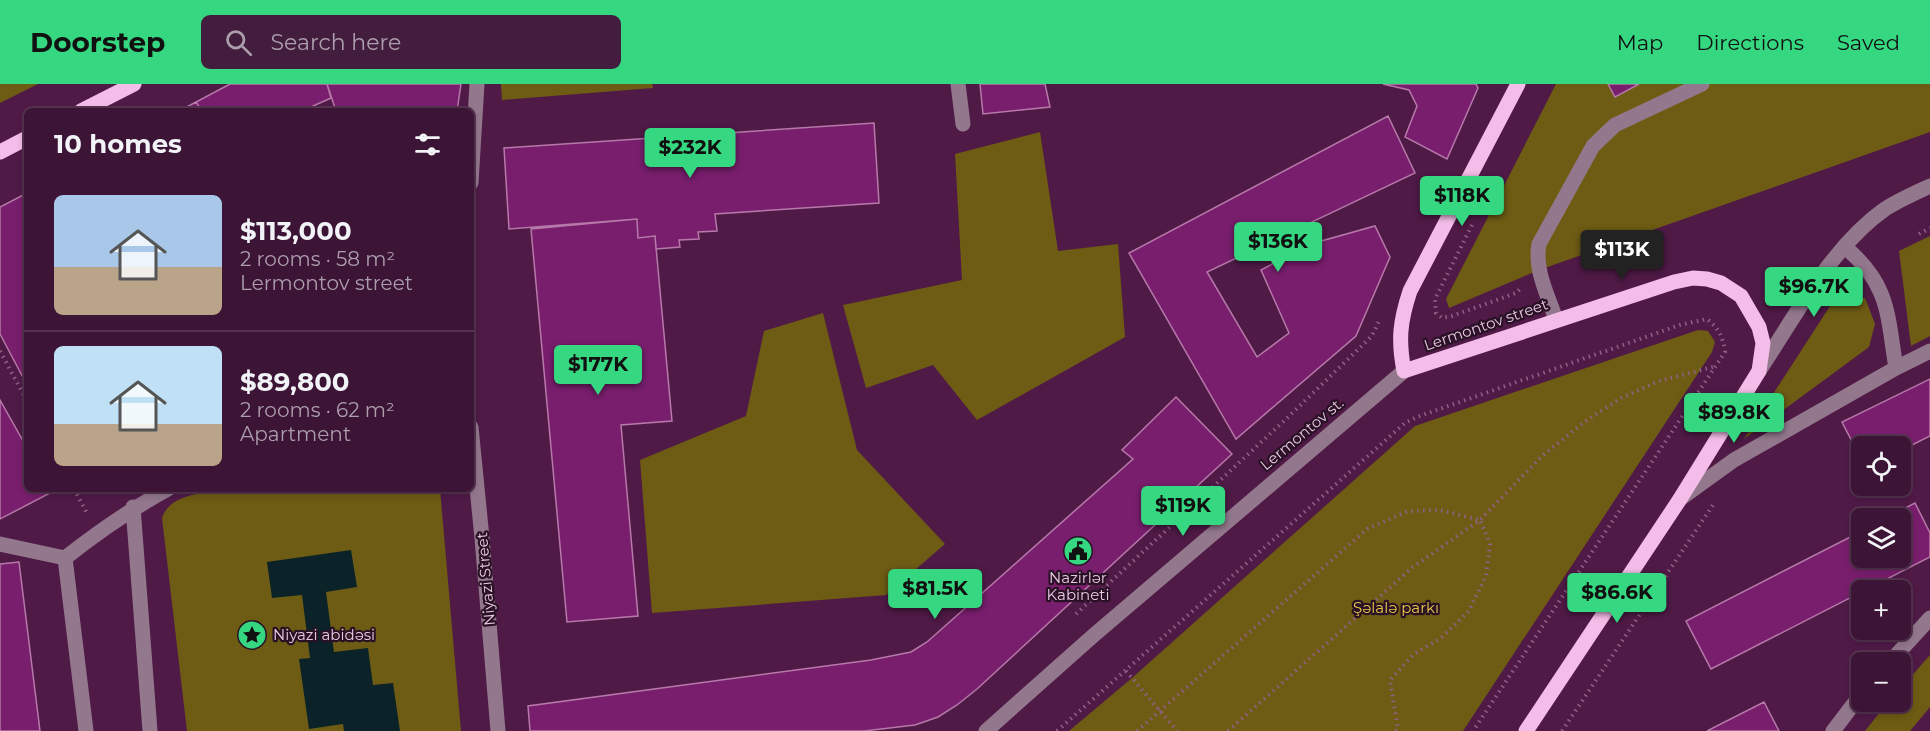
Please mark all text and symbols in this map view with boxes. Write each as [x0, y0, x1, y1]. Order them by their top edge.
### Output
search box [201, 15, 621, 69]
text: Doorstep [30, 25, 165, 59]
icon: search [222, 26, 255, 59]
text: Search here [270, 29, 401, 56]
text: Map [1617, 30, 1663, 55]
text: Directions [1696, 30, 1804, 55]
text: Saved [1837, 30, 1900, 55]
text: 10 homes [54, 128, 182, 160]
icon: filters [411, 128, 444, 161]
pin: $232K [648, 128, 732, 179]
text: $232K [659, 135, 721, 159]
pin: $118K [1420, 176, 1504, 227]
text: $118K [1434, 183, 1490, 207]
text: $113,000 [240, 215, 352, 247]
icon: home [102, 219, 174, 291]
pin: $136K [1236, 222, 1320, 273]
text: $136K [1248, 229, 1308, 253]
pin: $113K [1580, 230, 1664, 281]
text: $113K [1595, 237, 1649, 261]
text: 2 rooms · 58 m² [240, 247, 395, 271]
pin: $96.7K [1765, 267, 1863, 318]
text: Lermontov street [240, 271, 413, 295]
text: $96.7K [1779, 274, 1849, 298]
street label: Lermontov street [1421, 294, 1550, 355]
pin: $177K [556, 345, 640, 396]
text: $177K [568, 352, 628, 376]
text: $89,800 [240, 366, 350, 398]
icon: home [102, 370, 174, 442]
street label: Lermontov st. [1256, 393, 1347, 474]
pin: $89.8K [1685, 393, 1783, 444]
text: 2 rooms · 62 m² [240, 398, 395, 422]
text: $89.8K [1698, 400, 1770, 424]
text: Apartment [240, 422, 351, 446]
map controls [1851, 436, 1911, 712]
button: locate [1851, 436, 1911, 496]
pin: $119K [1141, 486, 1225, 537]
text: $119K [1155, 493, 1211, 517]
button: layers [1851, 508, 1911, 568]
street label: Niyazi Street [472, 531, 499, 627]
public building icon: Nazirlər Kabineti [1062, 535, 1094, 567]
place label: Nazirlər Kabineti [1047, 568, 1109, 604]
pin: $81.5K [886, 569, 984, 620]
pin: $86.6K [1568, 573, 1666, 624]
text: $81.5K [902, 576, 968, 600]
text: $86.6K [1581, 580, 1653, 604]
button: + [1851, 580, 1911, 640]
park label: Şəlalə parkı [1353, 598, 1439, 617]
place icon: Niyazi abidəsi [236, 619, 268, 651]
place label: Niyazi abidəsi [273, 625, 375, 644]
button: − [1851, 652, 1911, 712]

